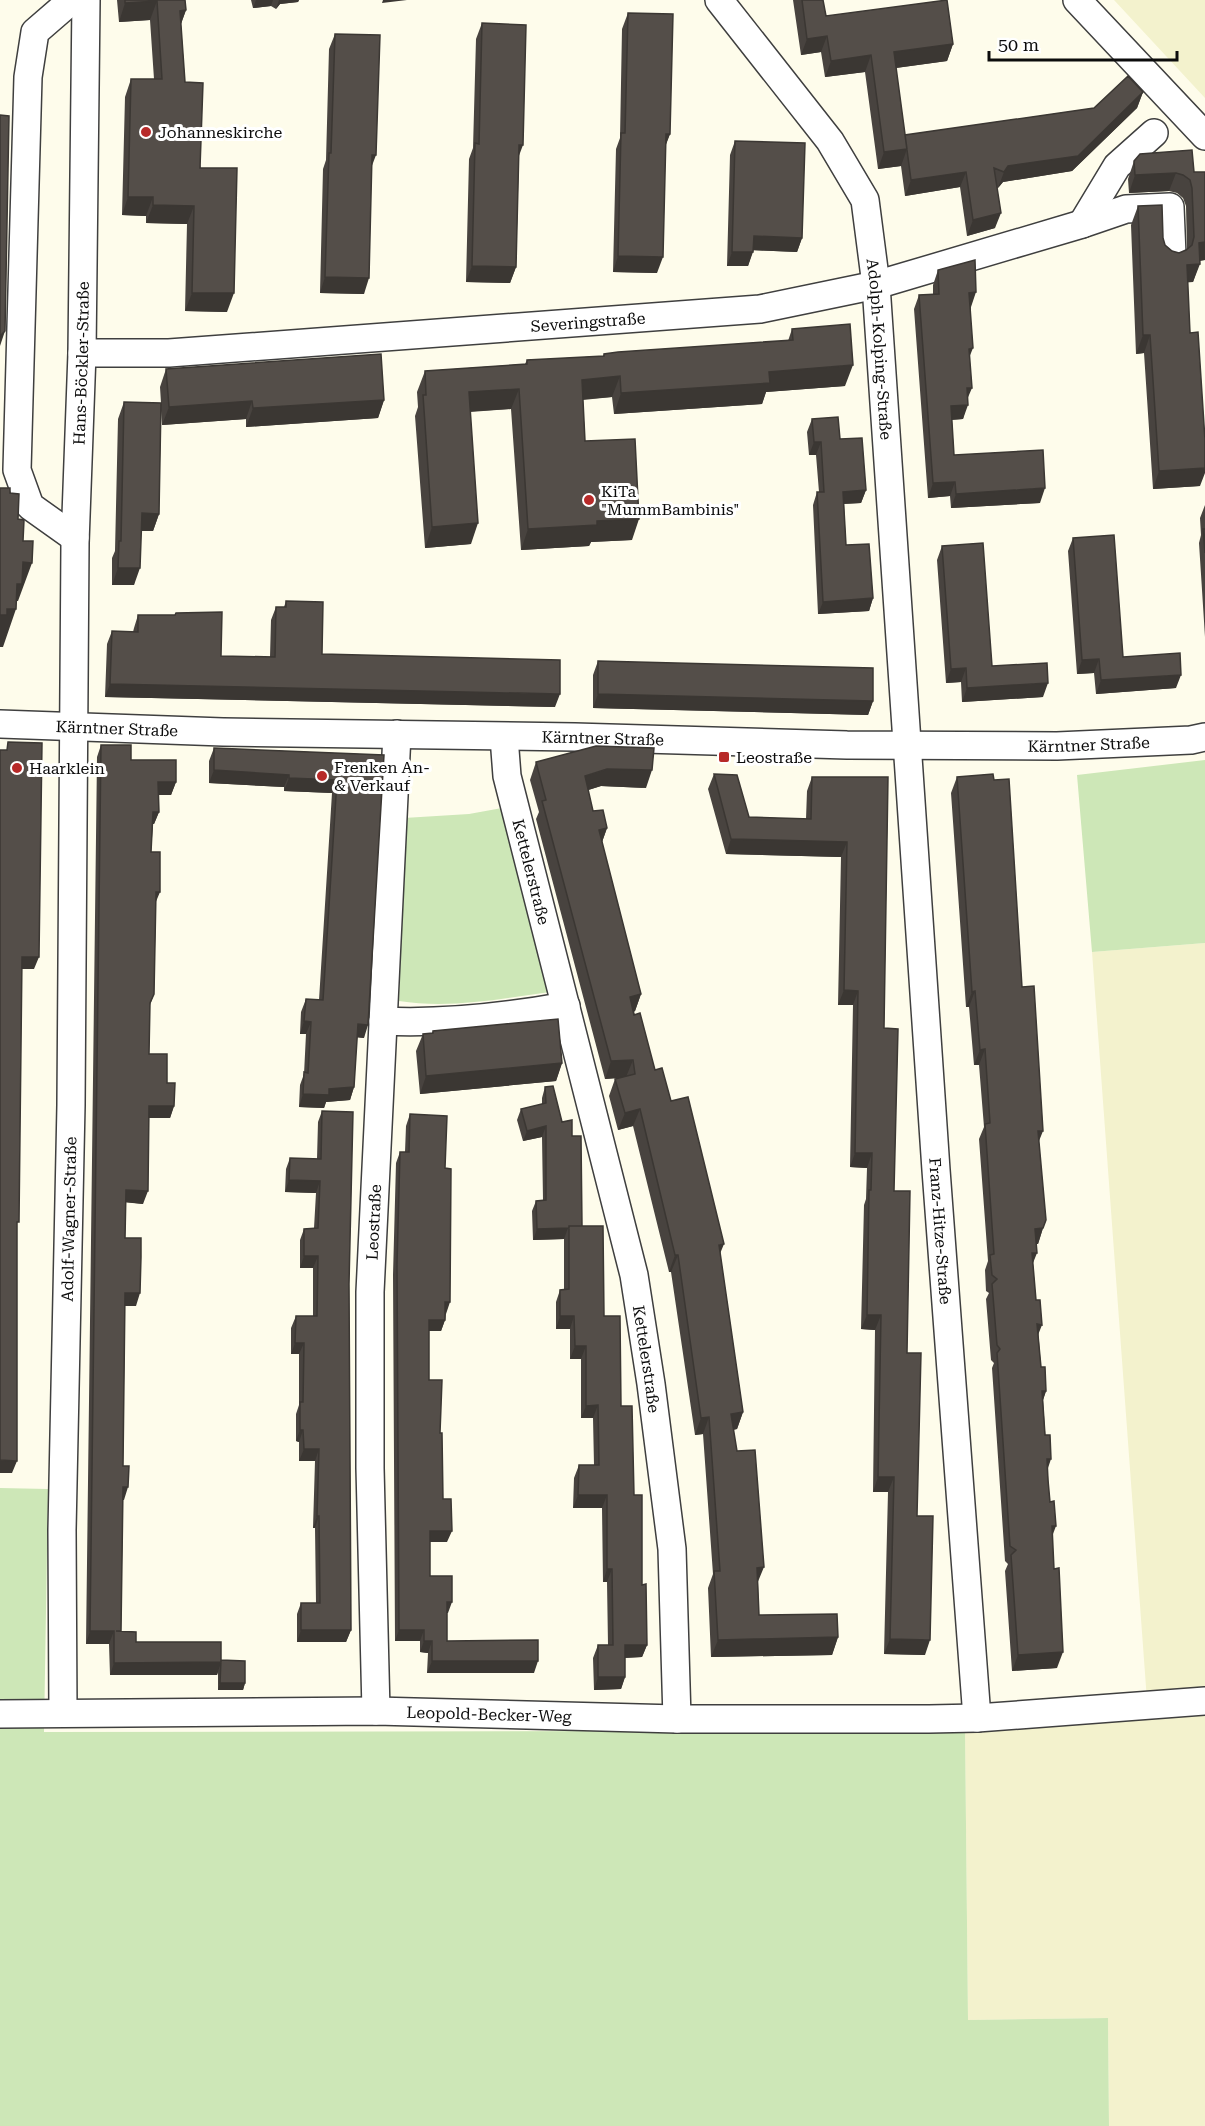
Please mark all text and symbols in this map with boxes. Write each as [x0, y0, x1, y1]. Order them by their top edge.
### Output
scale bar [989, 24, 1176, 62]
text: 50 m [998, 34, 1039, 55]
place label: Johanneskirche [158, 123, 283, 142]
marker: Johanneskirche [139, 125, 153, 139]
street label: Adolph-Kolping-Straße [863, 257, 895, 441]
street label: Hans-Böckler-Straße [70, 281, 93, 445]
street label: Severingstraße [530, 309, 646, 336]
place label: KiTa "MummBambinis" [601, 482, 739, 519]
marker: KiTa "MummBambinis" [582, 493, 596, 507]
street label: Kärntner Straße [55, 717, 179, 740]
street label: Kärntner Straße [541, 728, 665, 750]
street label: Kärntner Straße [1027, 733, 1151, 756]
place label: Leostraße [736, 748, 812, 767]
marker: Leostraße [717, 750, 731, 764]
place label: Frenken An- & Verkauf [334, 758, 430, 795]
place label: Haarklein [29, 759, 105, 778]
marker: Haarklein [10, 761, 24, 775]
marker: Frenken An- & Verkauf [315, 769, 329, 783]
street label: Kettelerstraße [508, 817, 554, 927]
street label: Adolf-Wagner-Straße [58, 1136, 80, 1302]
street label: Franz-Hitze-Straße [925, 1157, 955, 1305]
street label: Leostraße [363, 1183, 385, 1261]
street label: Kettelerstraße [629, 1304, 664, 1414]
street label: Leopold-Becker-Weg [406, 1703, 573, 1726]

